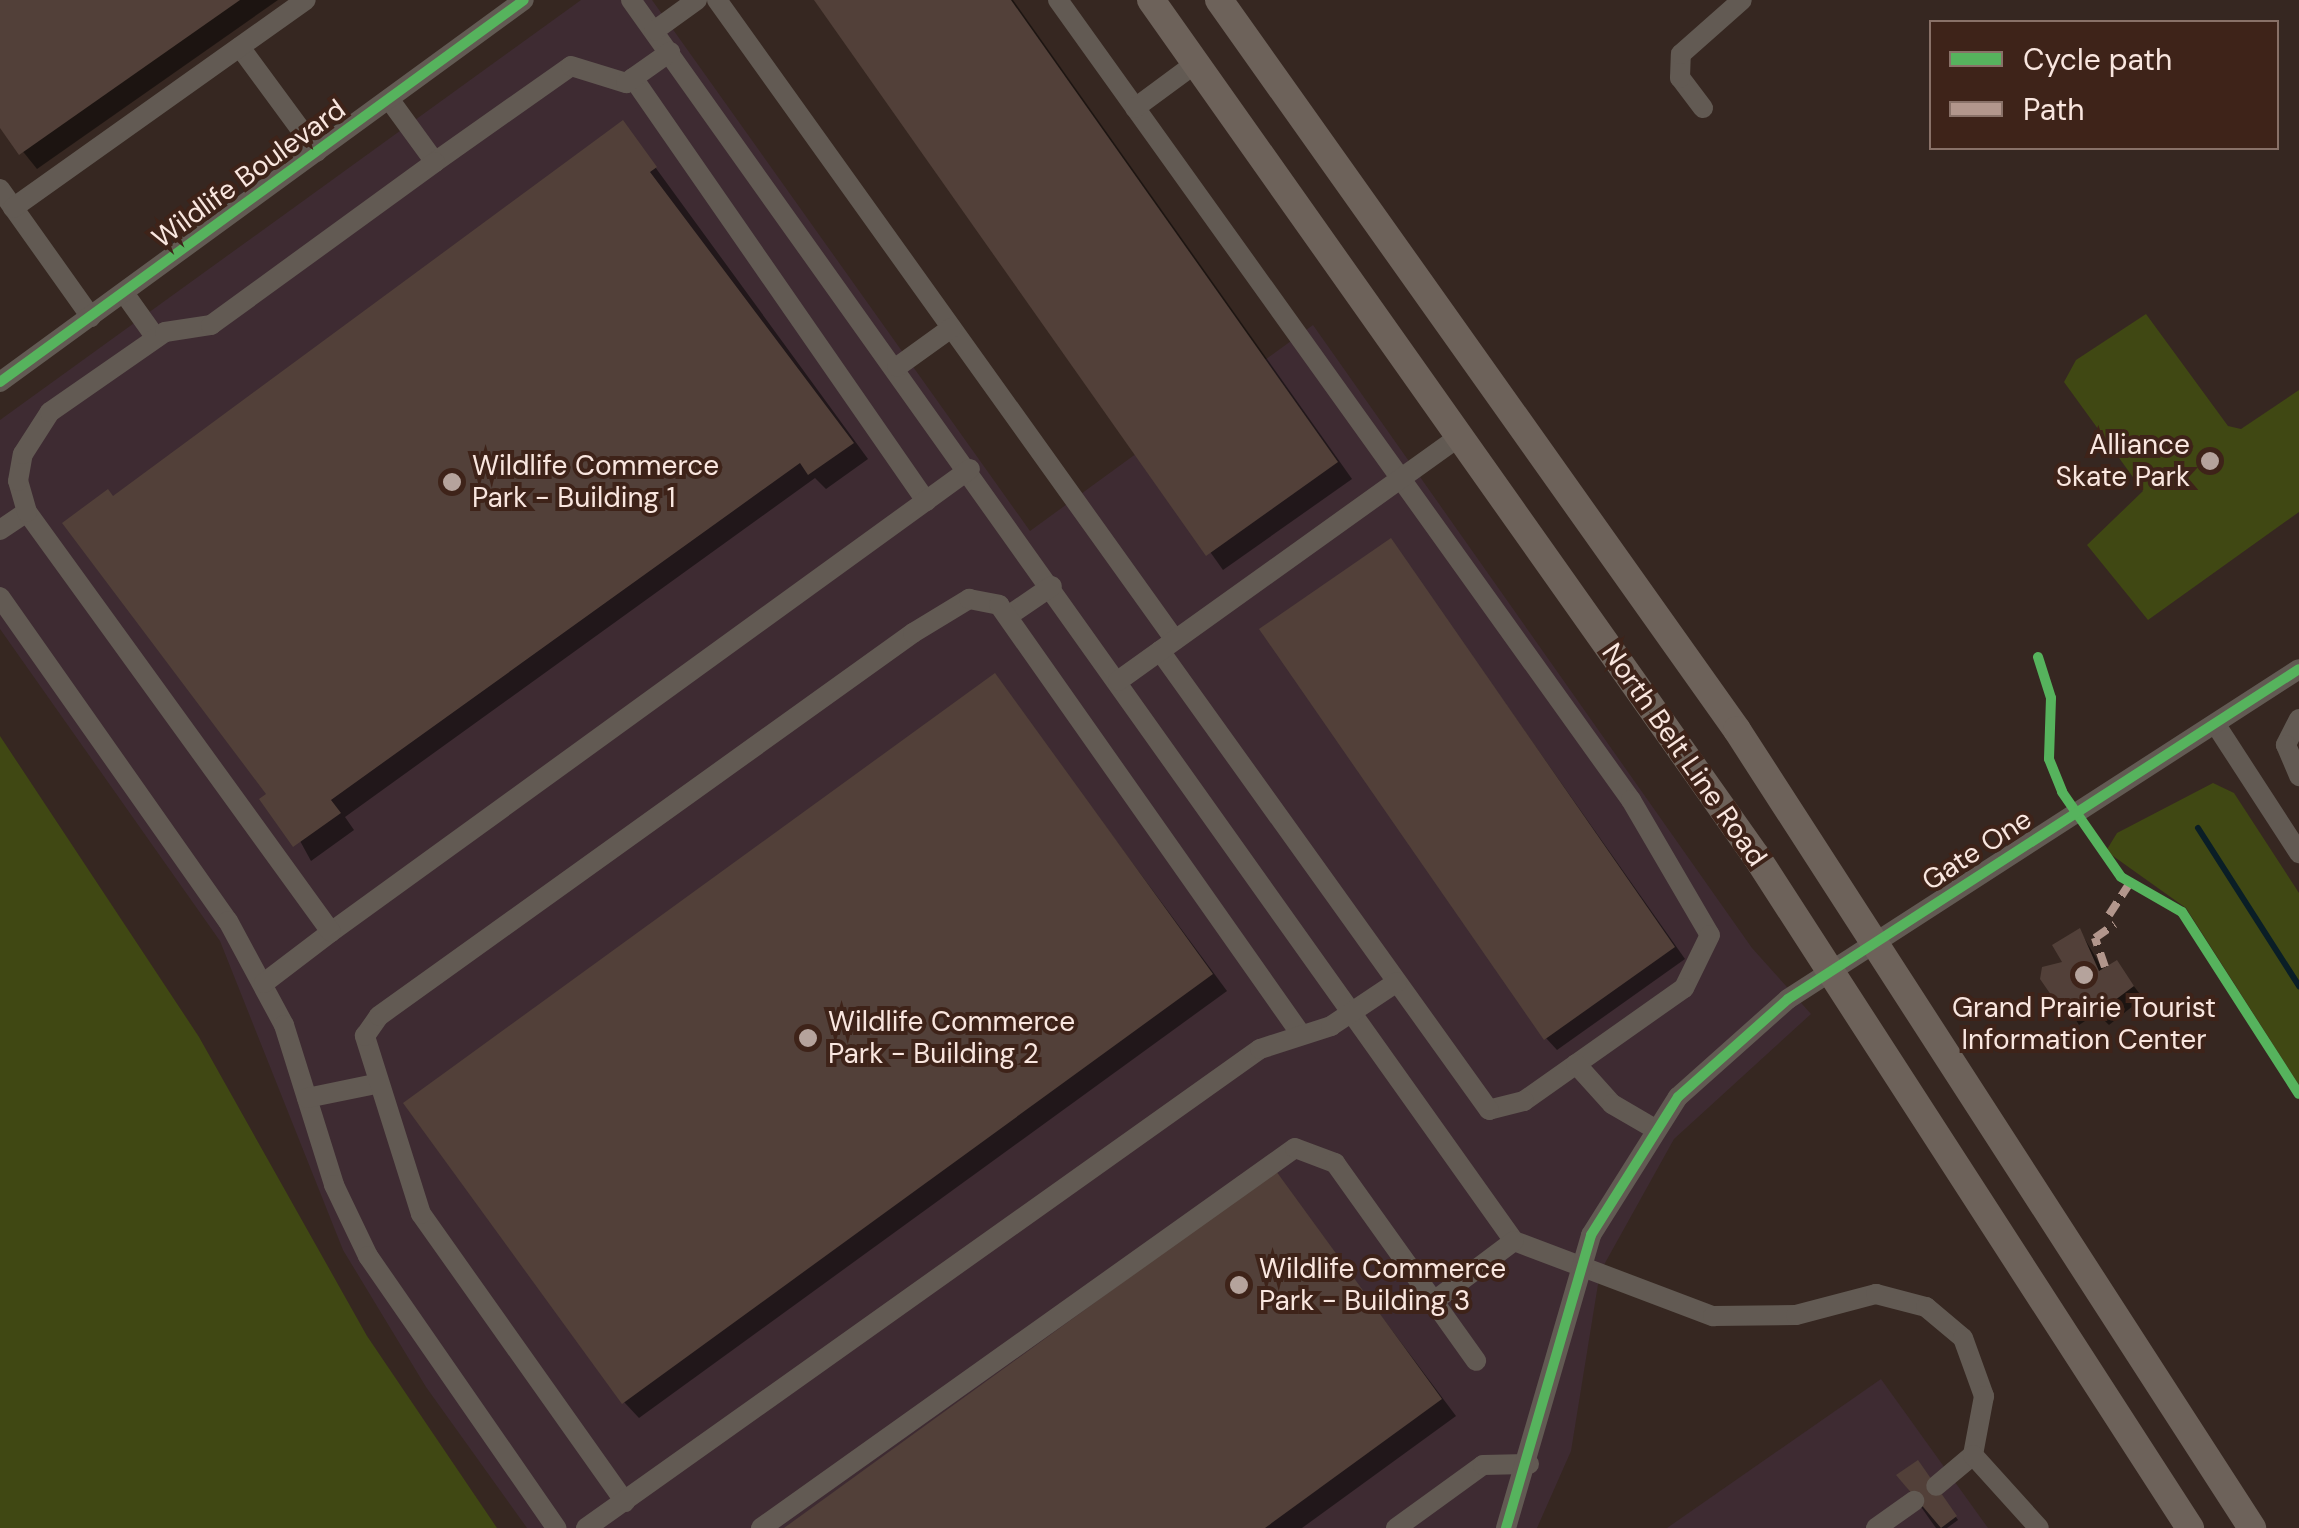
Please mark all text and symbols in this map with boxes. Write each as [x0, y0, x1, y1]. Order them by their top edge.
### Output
legend [1929, 20, 2279, 150]
text: Cycle path [2023, 40, 2172, 79]
text: Path [2023, 90, 2085, 129]
street label: Wildlife Boulevard [146, 93, 352, 255]
place label: Alliance Skate Park [2056, 428, 2190, 494]
place label: Wildlife Commerce Park - Building 1 [472, 449, 719, 515]
marker: Alliance Skate Park [2199, 450, 2221, 472]
marker: Wildlife Commerce Park - Building 1 [441, 471, 463, 493]
street label: North Belt Line Road [1594, 637, 1774, 873]
street label: Gate One [1916, 802, 2038, 898]
marker: Grand Prairie Tourist Information Center [2073, 964, 2095, 986]
place label: Grand Prairie Tourist Information Center [1952, 991, 2216, 1057]
place label: Wildlife Commerce Park - Building 2 [828, 1005, 1075, 1071]
marker: Wildlife Commerce Park - Building 2 [797, 1027, 819, 1049]
place label: Wildlife Commerce Park - Building 3 [1259, 1252, 1506, 1318]
marker: Wildlife Commerce Park - Building 3 [1228, 1274, 1250, 1296]

